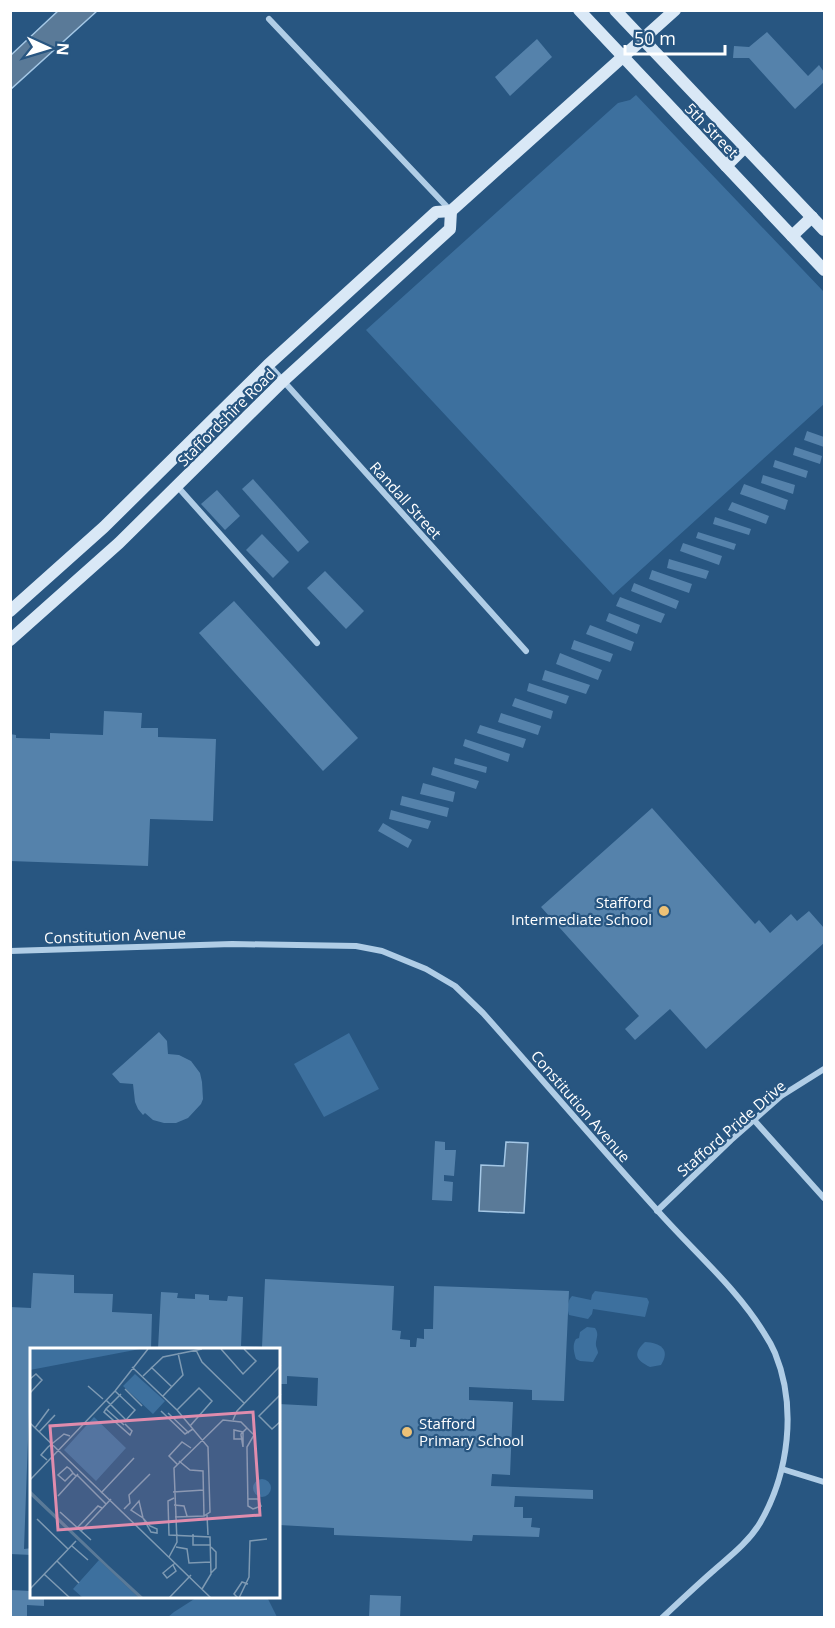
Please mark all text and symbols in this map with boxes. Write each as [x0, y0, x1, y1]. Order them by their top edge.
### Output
north arrow [18, 18, 78, 78]
scale bar [625, 18, 726, 56]
text: 50 m [634, 26, 676, 50]
text: N [52, 42, 74, 56]
street label: 5th Street [681, 98, 743, 162]
street label: Staffordshire Road [173, 364, 279, 470]
street label: Randall Street [366, 457, 446, 543]
place label: Stafford Intermediate School [511, 892, 652, 929]
marker: Stafford Intermediate School [657, 904, 671, 918]
street label: Constitution Avenue [44, 923, 186, 947]
street label: Constitution Avenue [527, 1046, 635, 1166]
street label: Stafford Pride Drive [673, 1075, 789, 1181]
inset map [30, 1348, 280, 1598]
place label: Stafford Primary School [419, 1413, 524, 1450]
marker: Stafford Primary School [400, 1425, 414, 1439]

